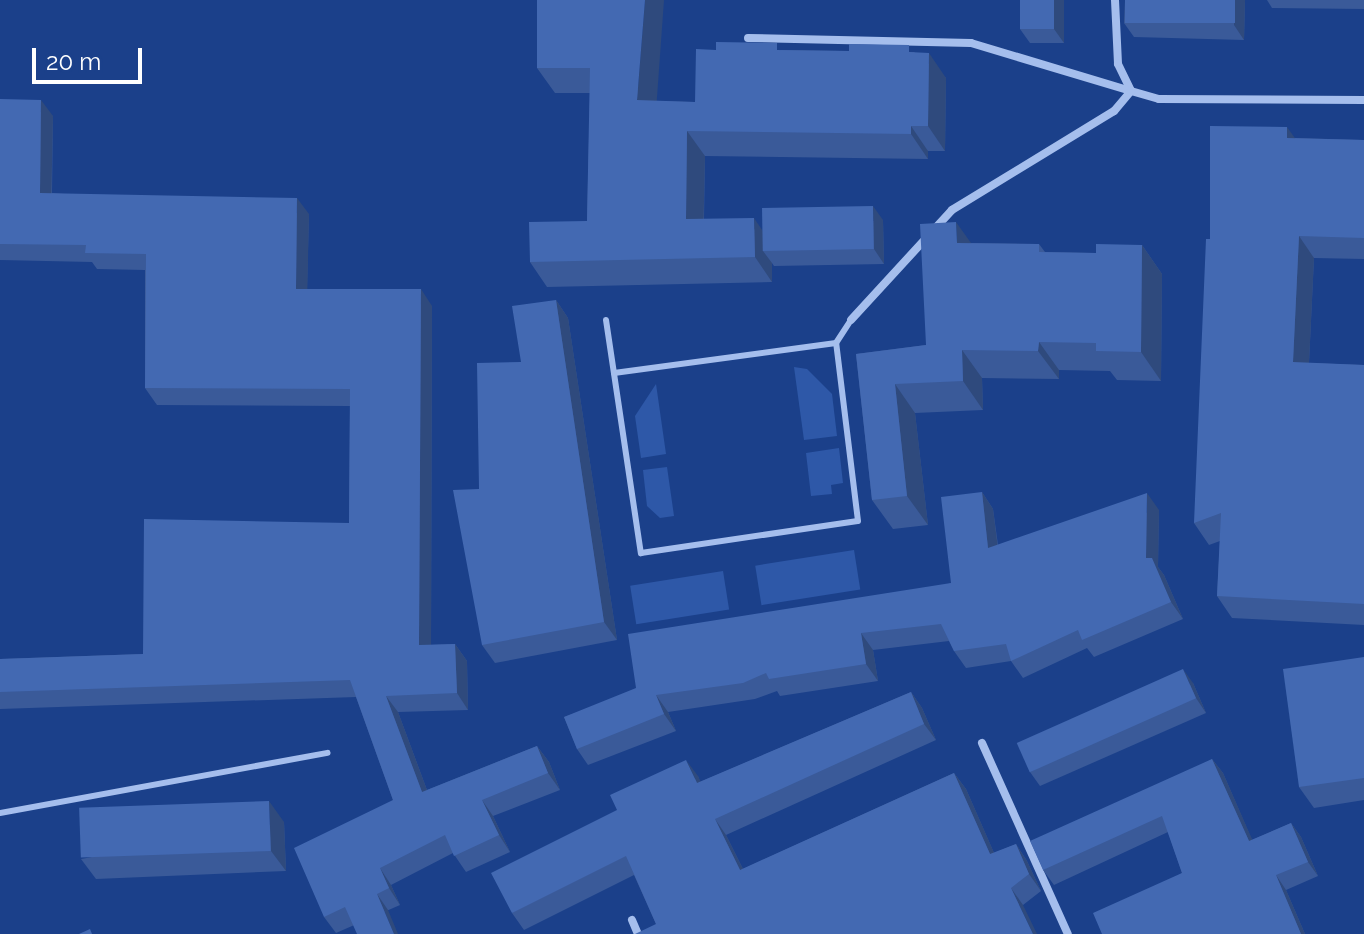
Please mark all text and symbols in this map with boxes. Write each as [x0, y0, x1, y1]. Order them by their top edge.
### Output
scale bar [36, 32, 146, 82]
text: 20 m [46, 47, 101, 76]

